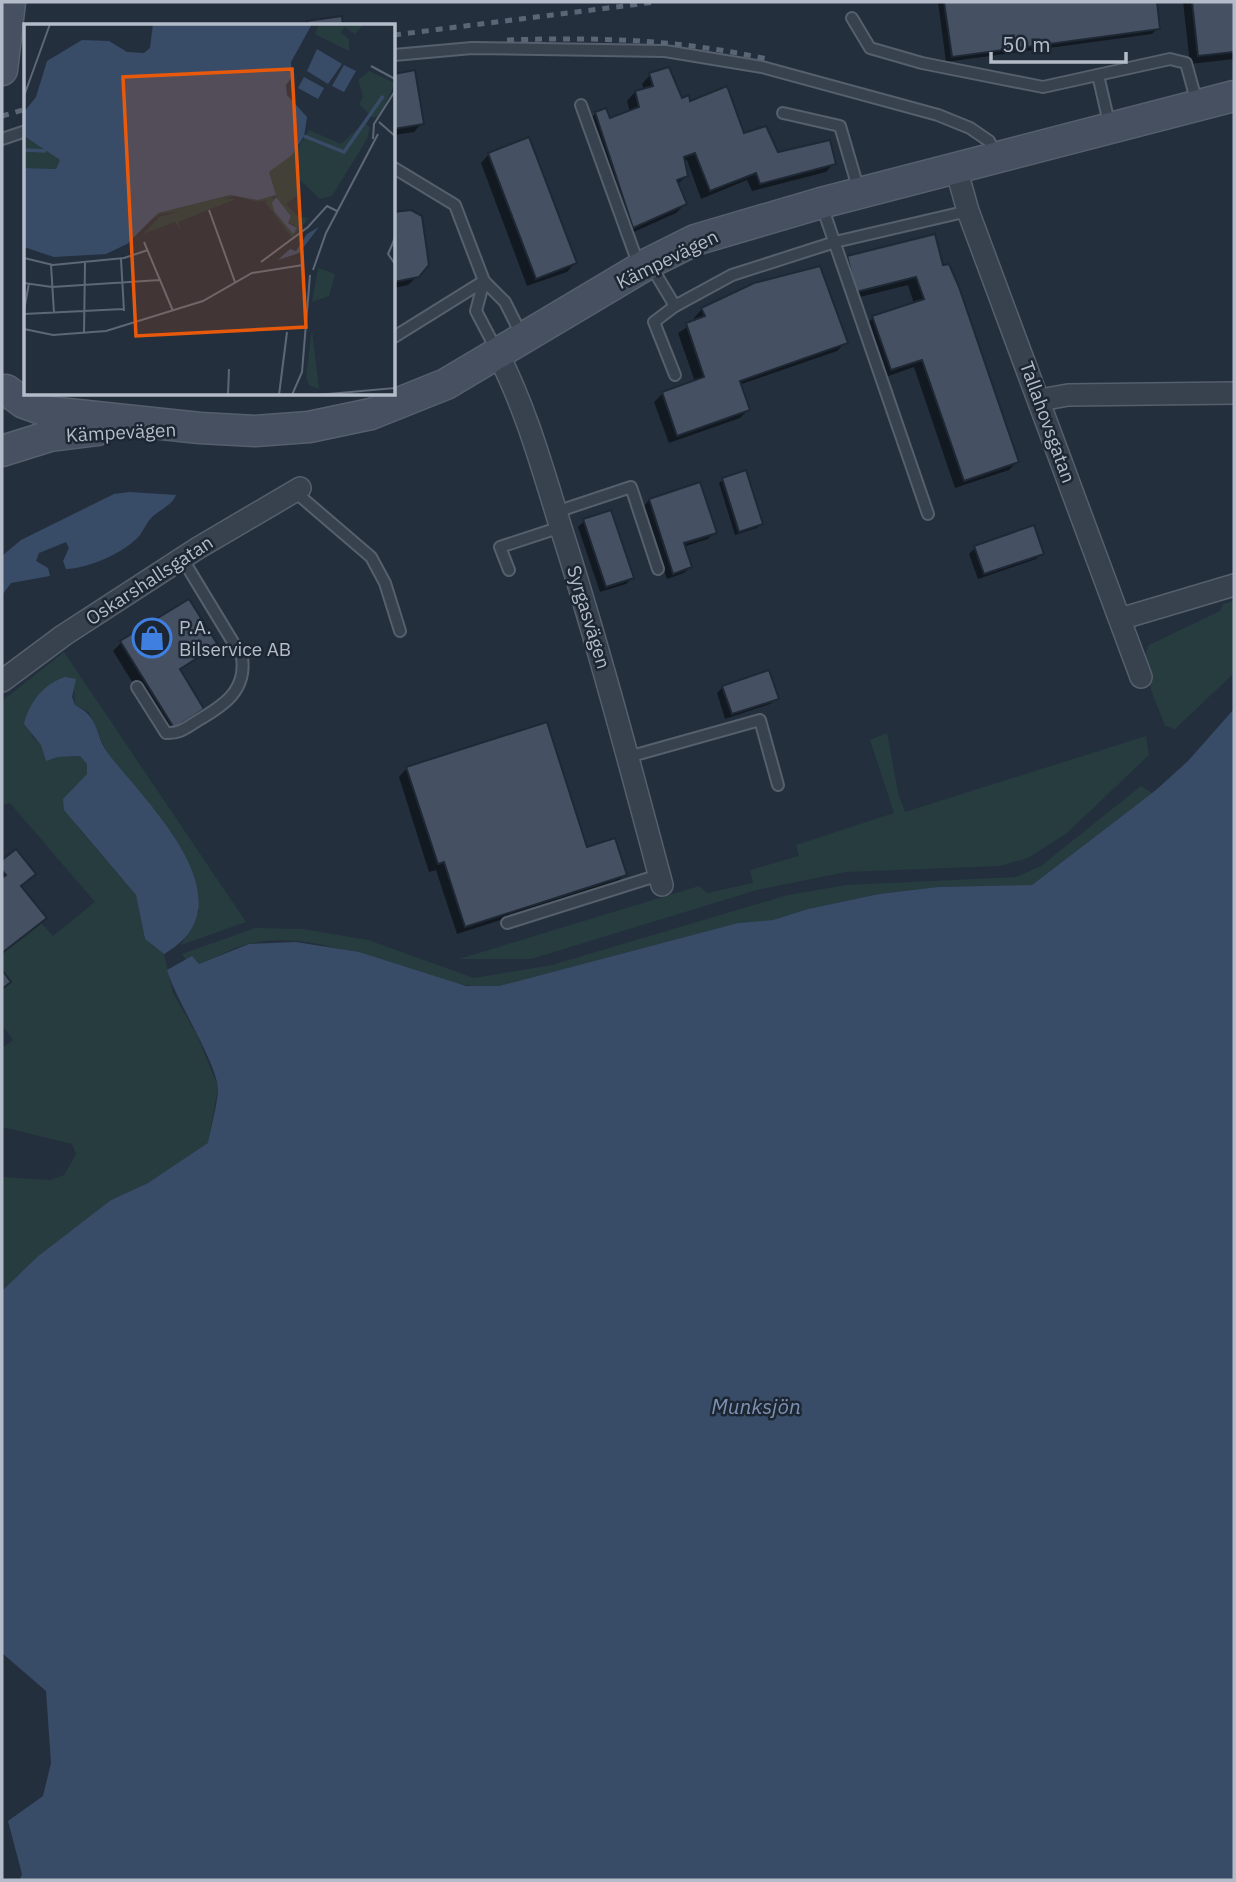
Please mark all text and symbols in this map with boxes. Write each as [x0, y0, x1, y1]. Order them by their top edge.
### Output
scale bar [991, 21, 1126, 65]
inset map [24, 24, 396, 396]
text: 50 m [1002, 30, 1051, 58]
street label: Kämpevägen [612, 224, 722, 294]
street label: Tallahovsgatan [1015, 358, 1081, 486]
street label: Kämpevägen [65, 417, 177, 447]
street label: Oskarshallsgatan [81, 530, 217, 630]
street label: Syrgasvägen [562, 562, 616, 672]
place label: P.A. Bilservice AB [179, 615, 291, 661]
shop icon: P.A. Bilservice AB [131, 617, 173, 659]
water label: Munksjön [711, 1392, 801, 1420]

